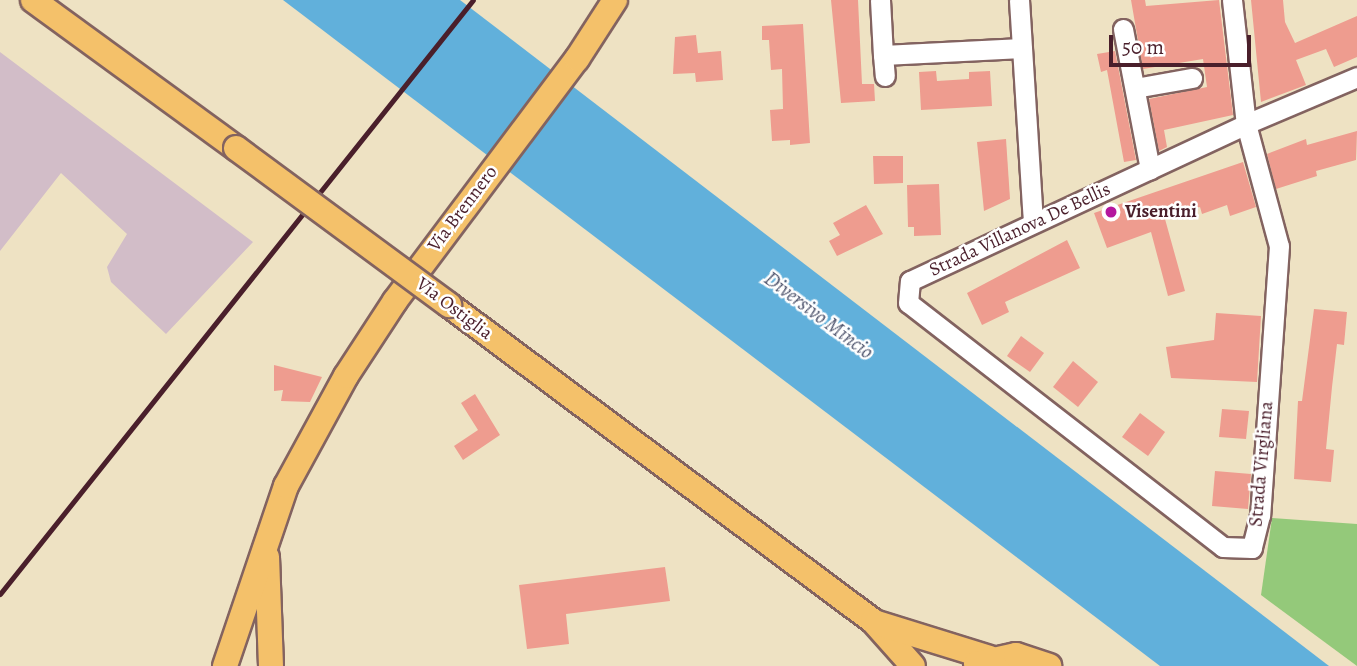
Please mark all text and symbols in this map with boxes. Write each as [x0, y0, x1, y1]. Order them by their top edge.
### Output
scale bar [1112, 21, 1254, 65]
text: 50 m [1122, 33, 1164, 61]
street label: Via Brennero [423, 162, 503, 256]
street label: Strada Villanova De Bellis [926, 178, 1114, 282]
place label: Visentini [1125, 201, 1197, 223]
marker: Visentini [1103, 204, 1119, 220]
water label: Diversivo Mincio [759, 266, 879, 364]
street label: Via Ostiglia [411, 273, 497, 345]
street label: Strada Virgliana [1245, 400, 1279, 528]

